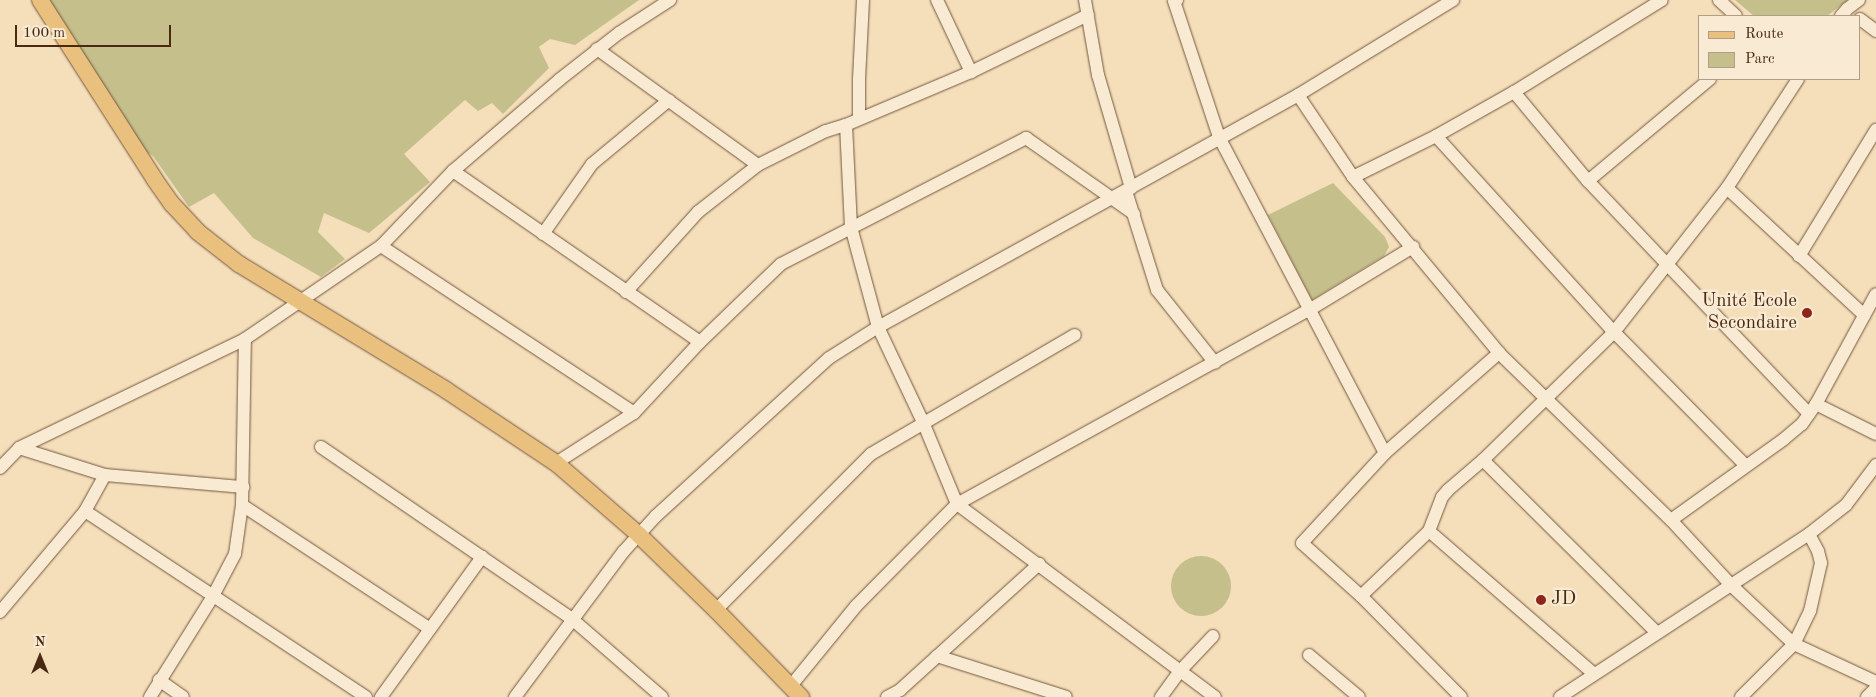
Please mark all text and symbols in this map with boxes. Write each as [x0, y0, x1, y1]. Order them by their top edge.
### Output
scale bar [18, 15, 174, 47]
legend [1698, 15, 1861, 80]
text: 100 m [23, 26, 65, 41]
text: Route [1745, 27, 1783, 42]
text: Parc [1745, 52, 1775, 67]
place label: Unité Ecole Secondaire [1701, 291, 1797, 335]
marker: Unité Ecole Secondaire [1801, 307, 1813, 319]
place label: JD [1551, 589, 1576, 611]
marker: JD [1535, 594, 1547, 606]
north arrow [15, 632, 65, 682]
text: N [35, 635, 45, 649]

